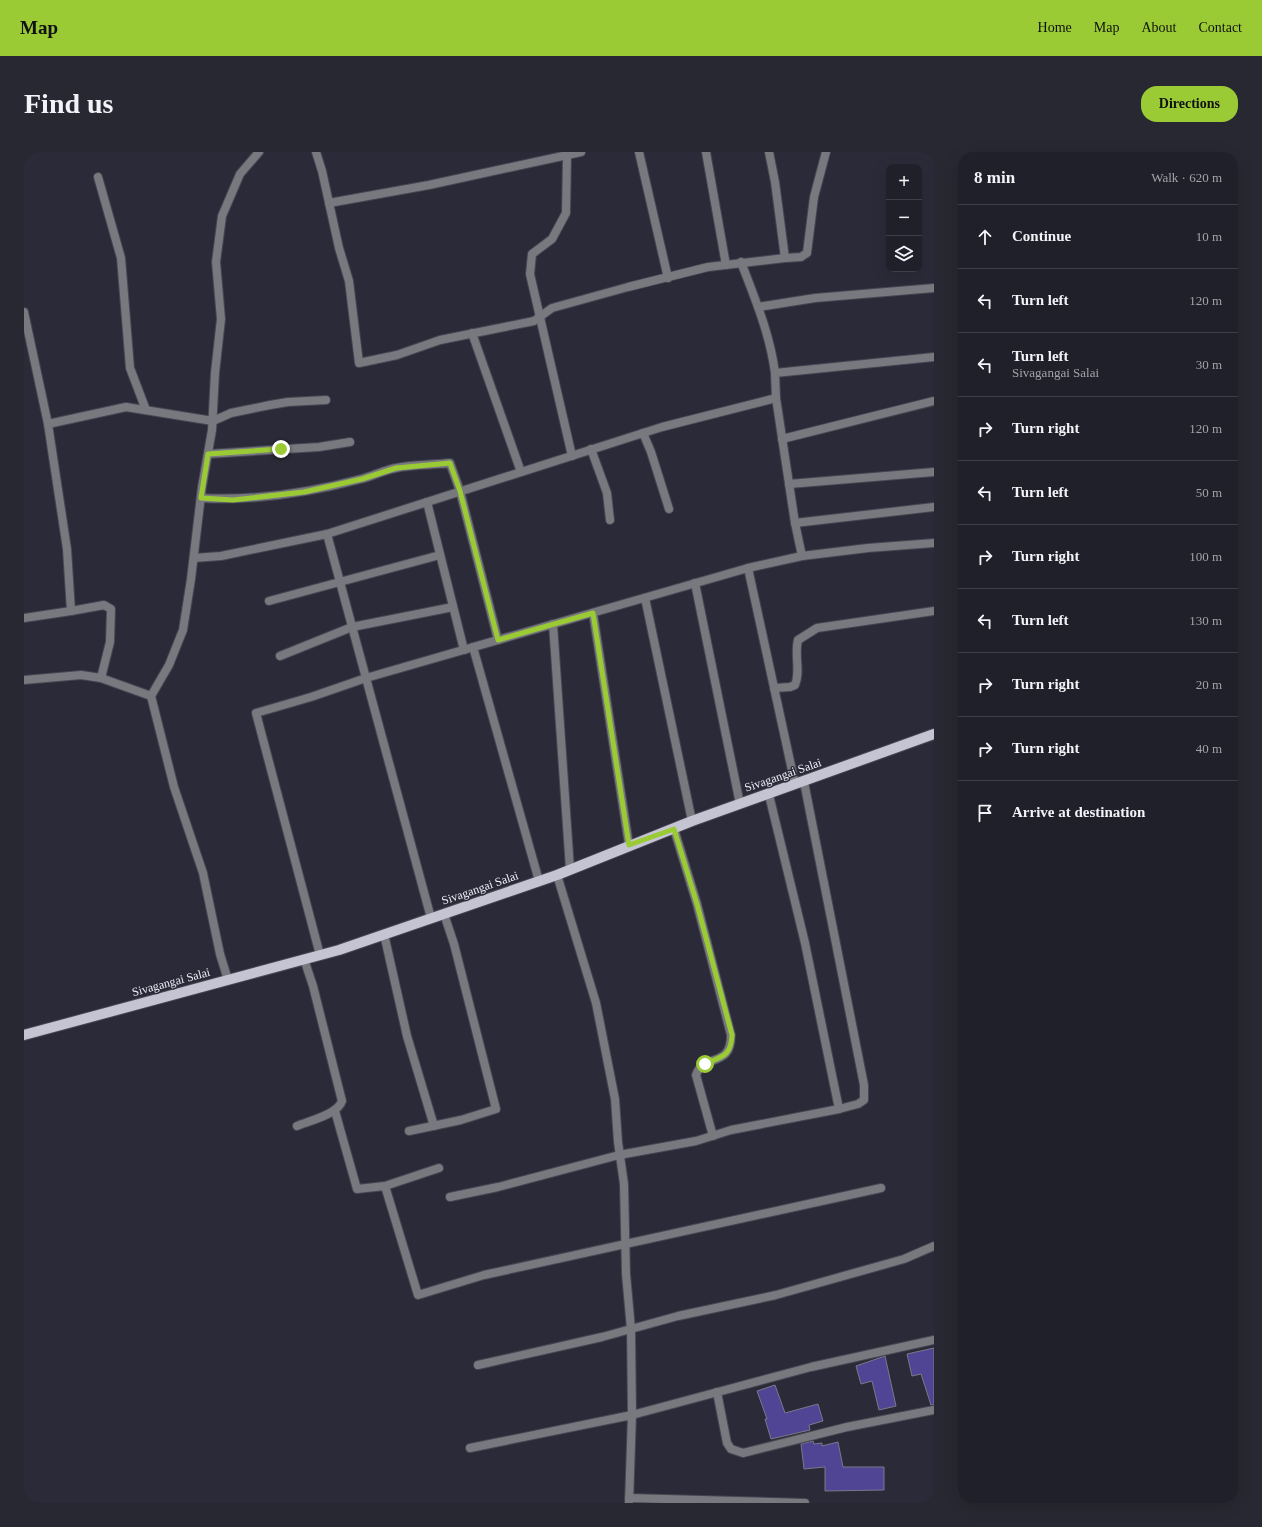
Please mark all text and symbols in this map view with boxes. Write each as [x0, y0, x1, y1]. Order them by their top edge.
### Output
text: Map [20, 17, 58, 38]
text: Home [1038, 20, 1072, 35]
text: Map [1094, 20, 1119, 35]
text: About [1141, 20, 1176, 35]
text: Contact [1198, 20, 1242, 35]
button: Directions [1141, 86, 1238, 122]
text: Find us [24, 88, 114, 119]
map controls [886, 164, 922, 272]
button: + [886, 164, 922, 200]
text: 8 min [974, 168, 1015, 187]
text: Walk · 620 m [1151, 170, 1222, 185]
button: − [886, 200, 922, 236]
icon: ahead [974, 226, 996, 248]
text: Continue [1012, 228, 1071, 244]
text: 10 m [1196, 229, 1222, 244]
button: layers [886, 236, 922, 272]
icon: left [974, 290, 996, 312]
text: Turn left [1012, 292, 1069, 308]
text: 120 m [1189, 293, 1222, 308]
text: Turn left [1012, 348, 1069, 364]
icon: left [974, 354, 996, 376]
text: 30 m [1196, 357, 1222, 372]
text: Sivagangai Salai [1012, 365, 1099, 380]
icon: right [974, 418, 996, 440]
text: Turn right [1012, 420, 1079, 436]
text: 120 m [1189, 421, 1222, 436]
route end [272, 440, 290, 458]
icon: left [974, 482, 996, 504]
text: Turn left [1012, 484, 1069, 500]
text: 50 m [1196, 485, 1222, 500]
icon: right [974, 546, 996, 568]
text: Turn right [1012, 548, 1079, 564]
text: 100 m [1189, 549, 1222, 564]
icon: left [974, 610, 996, 632]
text: Turn left [1012, 612, 1069, 628]
text: 130 m [1189, 613, 1222, 628]
icon: right [974, 674, 996, 696]
text: Turn right [1012, 676, 1079, 692]
text: 20 m [1196, 677, 1222, 692]
icon: right [974, 738, 996, 760]
text: Turn right [1012, 740, 1079, 756]
text: 40 m [1196, 741, 1222, 756]
street label: Sivagangai Salai [743, 755, 824, 795]
icon: arrive [974, 802, 996, 824]
text: Arrive at destination [1012, 804, 1145, 820]
street label: Sivagangai Salai [440, 868, 521, 908]
street label: Sivagangai Salai [130, 965, 212, 999]
route start [696, 1055, 714, 1073]

